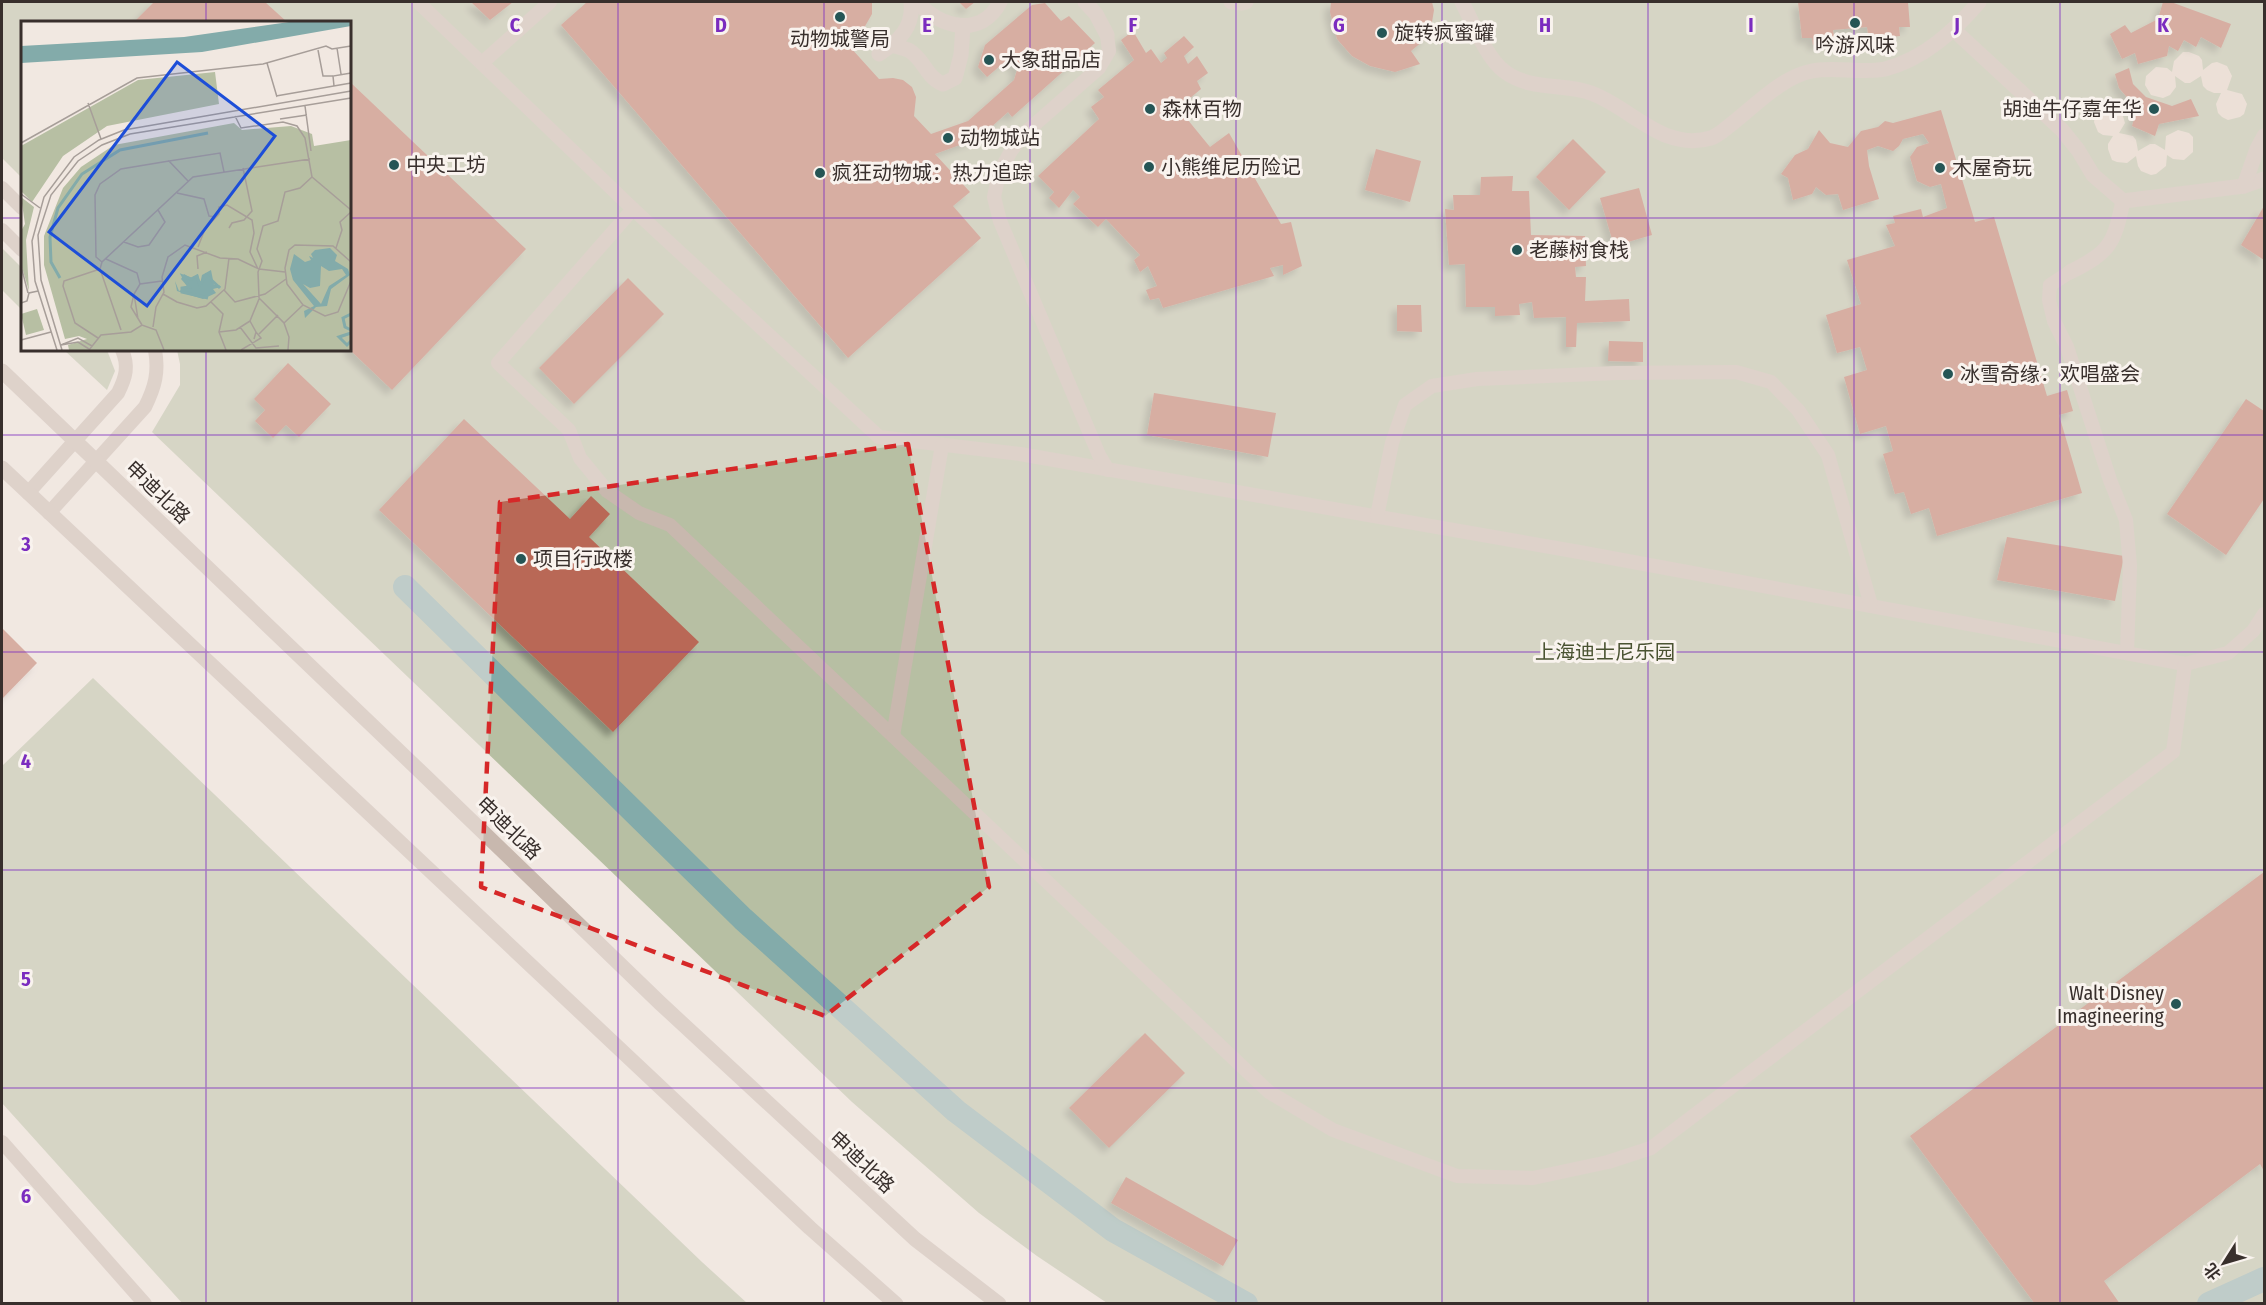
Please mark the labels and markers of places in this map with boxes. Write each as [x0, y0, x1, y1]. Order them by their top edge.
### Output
marker: 动物城警局 [833, 10, 847, 24]
marker: 吟游风味 [1848, 16, 1862, 30]
place label: 旋转疯蜜罐 [1394, 21, 1494, 45]
marker: 旋转疯蜜罐 [1375, 26, 1389, 40]
place label: 动物城警局 [790, 27, 890, 51]
place label: 吟游风味 [1815, 33, 1895, 57]
place label: 大象甜品店 [1001, 48, 1101, 72]
marker: 大象甜品店 [982, 53, 996, 67]
place label: 森林百物 [1162, 97, 1242, 121]
place label: 胡迪牛仔嘉年华 [2002, 97, 2142, 121]
marker: 森林百物 [1143, 102, 1157, 116]
marker: 胡迪牛仔嘉年华 [2147, 102, 2161, 116]
place label: 动物城站 [960, 126, 1040, 150]
marker: 动物城站 [941, 131, 955, 145]
place label: 中央工坊 [406, 153, 486, 177]
place label: 小熊维尼历险记 [1161, 155, 1301, 179]
place label: 木屋奇玩 [1952, 156, 2032, 180]
marker: 中央工坊 [387, 158, 401, 172]
marker: 小熊维尼历险记 [1142, 160, 1156, 174]
place label: 疯狂动物城：热力追踪 [832, 161, 1032, 185]
marker: 木屋奇玩 [1933, 161, 1947, 175]
marker: 疯狂动物城：热力追踪 [813, 166, 827, 180]
place label: 老藤树食栈 [1529, 238, 1629, 262]
marker: 老藤树食栈 [1510, 243, 1524, 257]
place label: 冰雪奇缘：欢唱盛会 [1960, 362, 2140, 386]
marker: 冰雪奇缘：欢唱盛会 [1941, 367, 1955, 381]
place label: 项目行政楼 [533, 547, 633, 571]
marker: 项目行政楼 [514, 552, 528, 566]
place label: Walt Disney Imagineering [2057, 981, 2165, 1028]
marker: Walt Disney Imagineering [2169, 997, 2183, 1011]

